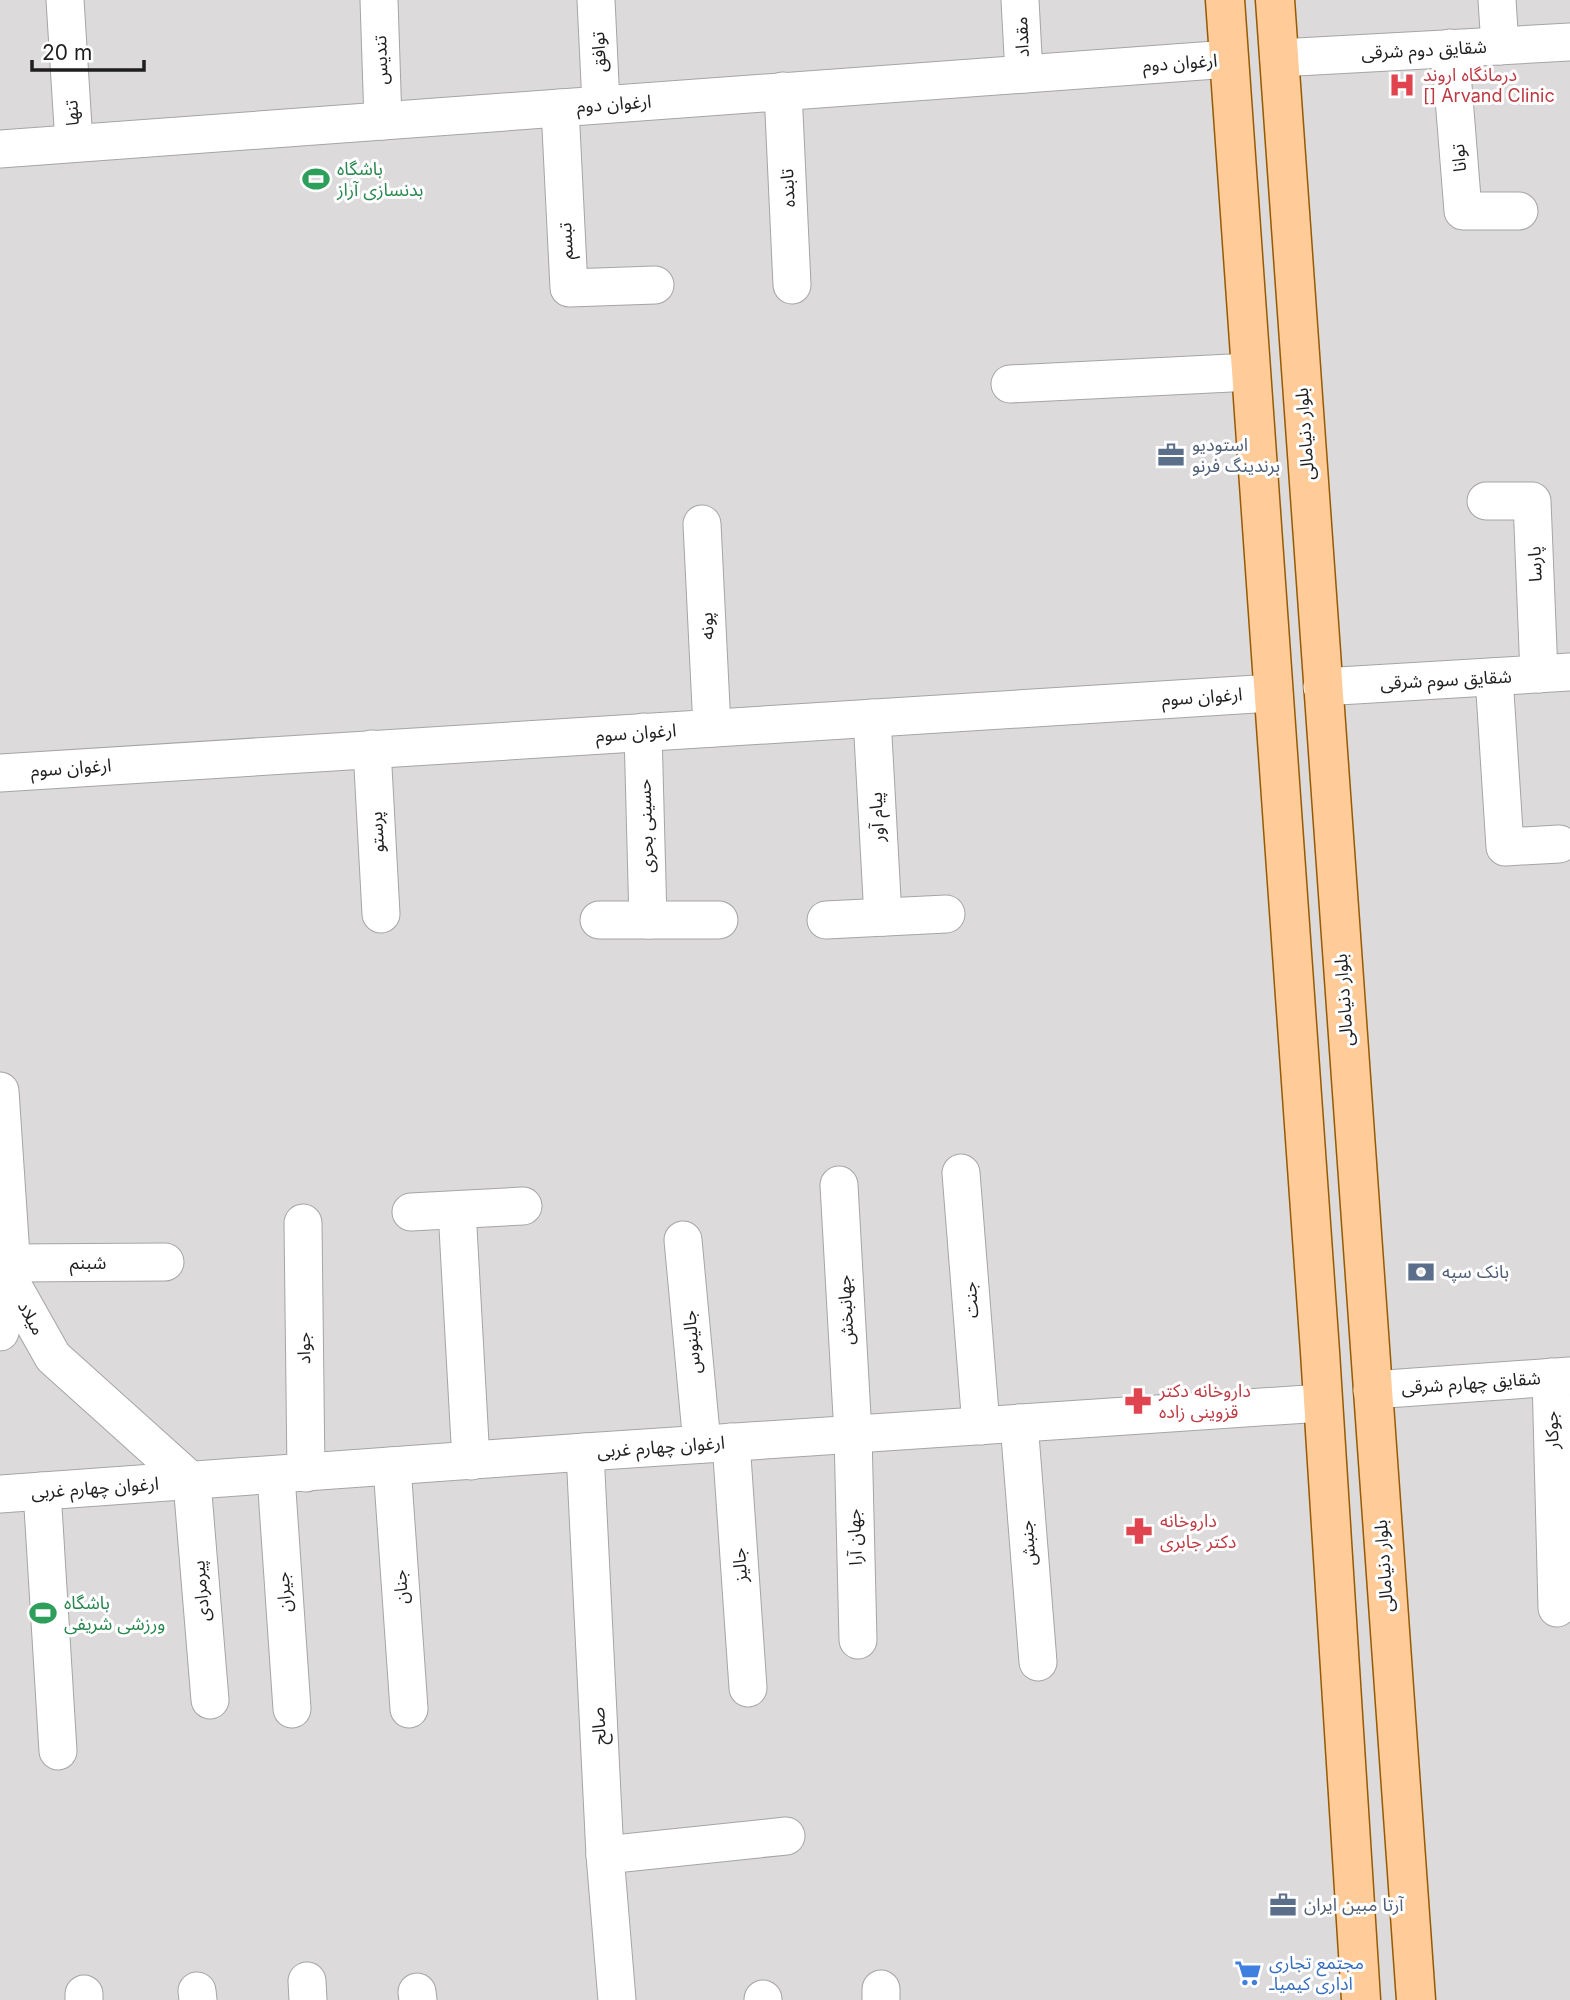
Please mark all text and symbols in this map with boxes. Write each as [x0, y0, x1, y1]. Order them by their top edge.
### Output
street label: مقداد [1010, 16, 1033, 58]
scale bar [32, 28, 144, 72]
street label: توافق [587, 31, 611, 73]
street label: تندیس [369, 35, 393, 85]
street label: شقایق دوم شرقی [1361, 36, 1487, 67]
text: 20 m [42, 40, 92, 65]
street label: ارغوان دوم [1142, 49, 1218, 80]
place label: درمانگاه اروند [] Arvand Clinic [1423, 64, 1555, 106]
hospital icon: درمانگاه اروند [] Arvand Clinic [1387, 70, 1417, 100]
street label: ارغوان دوم [576, 90, 652, 121]
street label: تنها [60, 99, 83, 127]
street label: توانا [1447, 143, 1471, 173]
place label: باشگاه بدنسازی آراز [336, 158, 423, 201]
sports icon: باشگاه بدنسازی آراز [301, 164, 331, 194]
street label: تابنده [776, 168, 799, 208]
street label: تبسم [554, 222, 580, 260]
street label: بلوار دنیامالی [1291, 387, 1319, 481]
place label: استودیو برندینگ فرنو [1192, 434, 1280, 477]
office icon: استودیو برندینگ فرنو [1156, 440, 1186, 470]
street label: پارسا [1523, 546, 1547, 582]
street label: پونه [695, 612, 719, 640]
street label: شقایق سوم شرقی [1380, 666, 1512, 697]
street label: ارغوان سوم [1161, 683, 1243, 714]
street label: ارغوان سوم [595, 719, 677, 750]
street label: ارغوان سوم [30, 754, 112, 785]
street label: حسینی بحری [633, 779, 659, 873]
street label: پیام آور [865, 791, 892, 844]
street label: پرستو [365, 811, 389, 853]
street label: بلوار دنیامالی [1330, 953, 1358, 1047]
street label: شبنم [70, 1252, 106, 1276]
bank icon: بانک سپه [1406, 1257, 1436, 1287]
place label: بانک سپه [1442, 1261, 1509, 1283]
street label: جهانبخش [833, 1274, 859, 1346]
street label: جنت [959, 1281, 982, 1319]
street label: میلاد [14, 1297, 49, 1338]
street label: جالینوس [678, 1309, 706, 1375]
street label: جواد [293, 1332, 315, 1364]
street label: شقایق چهارم شرقی [1400, 1367, 1542, 1402]
place label: داروخانه دکتر قزوینی زاده [1158, 1380, 1251, 1423]
pharmacy icon: داروخانه دکتر قزوینی زاده [1123, 1386, 1153, 1416]
street label: جوکار [1540, 1410, 1564, 1451]
street label: ارغوان چهارم غربی [596, 1432, 726, 1465]
street label: ارغوان چهارم غربی [30, 1473, 160, 1506]
street label: جهان آرا [843, 1508, 867, 1566]
place label: داروخانه دکتر جابری [1160, 1510, 1236, 1553]
pharmacy icon: داروخانه دکتر جابری [1124, 1516, 1154, 1546]
street label: جنبش [1015, 1519, 1041, 1567]
street label: بلوار دنیامالی [1370, 1519, 1398, 1613]
street label: جالیز [728, 1547, 752, 1584]
street label: پیرمرادی [187, 1560, 215, 1622]
street label: جنان [389, 1569, 413, 1605]
street label: جیران [272, 1571, 296, 1613]
place label: باشگاه ورزشی شریفی [64, 1592, 165, 1635]
sports icon: باشگاه ورزشی شریفی [28, 1598, 58, 1628]
street label: صالح [587, 1706, 613, 1745]
office icon: آرتا مبین ایران [1268, 1890, 1298, 1920]
place label: آرتا مبین ایران [1304, 1894, 1404, 1916]
place label: مجتمع تجاری اداری کیمیاـ [1269, 1952, 1364, 1995]
supermarket icon: مجتمع تجاری اداری کیمیاـ [1233, 1958, 1263, 1988]

